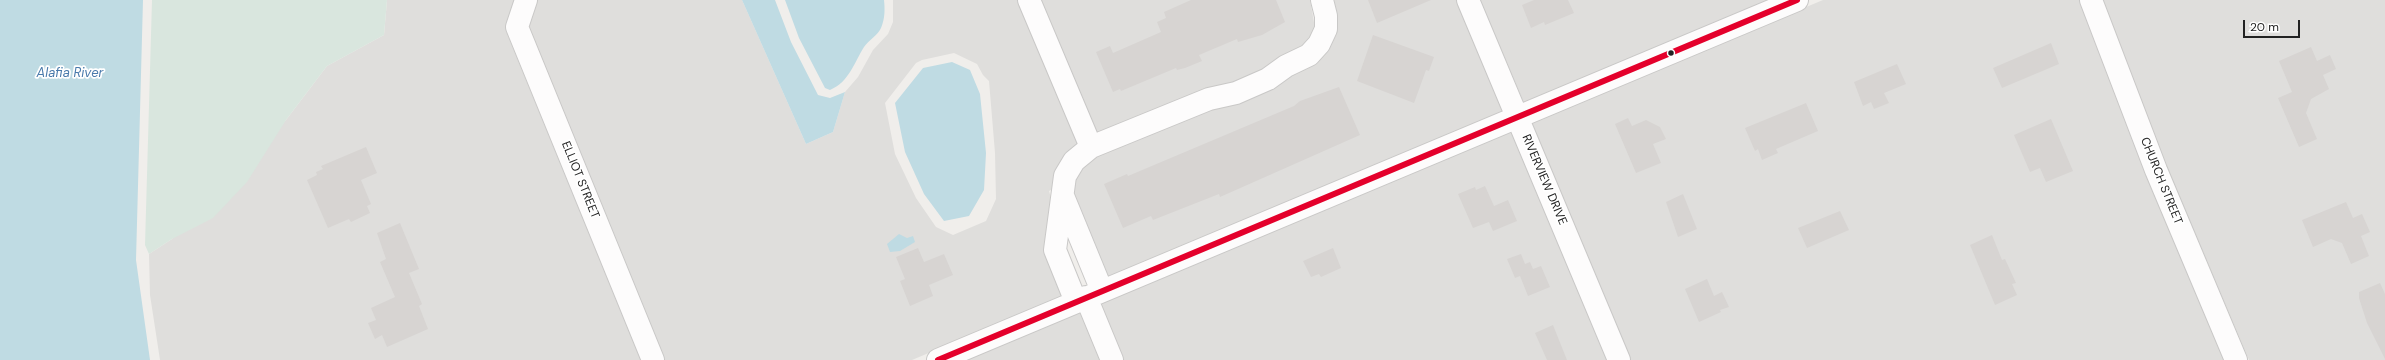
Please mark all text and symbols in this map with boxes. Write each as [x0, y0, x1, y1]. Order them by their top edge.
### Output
scale bar [2245, 12, 2302, 38]
text: 20 m [2250, 19, 2279, 35]
unlabelled marker [1666, 48, 1676, 58]
water label: Alafia River [37, 66, 103, 82]
street label: RIVERVIEW DRIVE [1518, 133, 1570, 227]
street label: CHURCH STREET [2137, 135, 2185, 227]
street label: ELLIOT STREET [558, 139, 602, 221]

